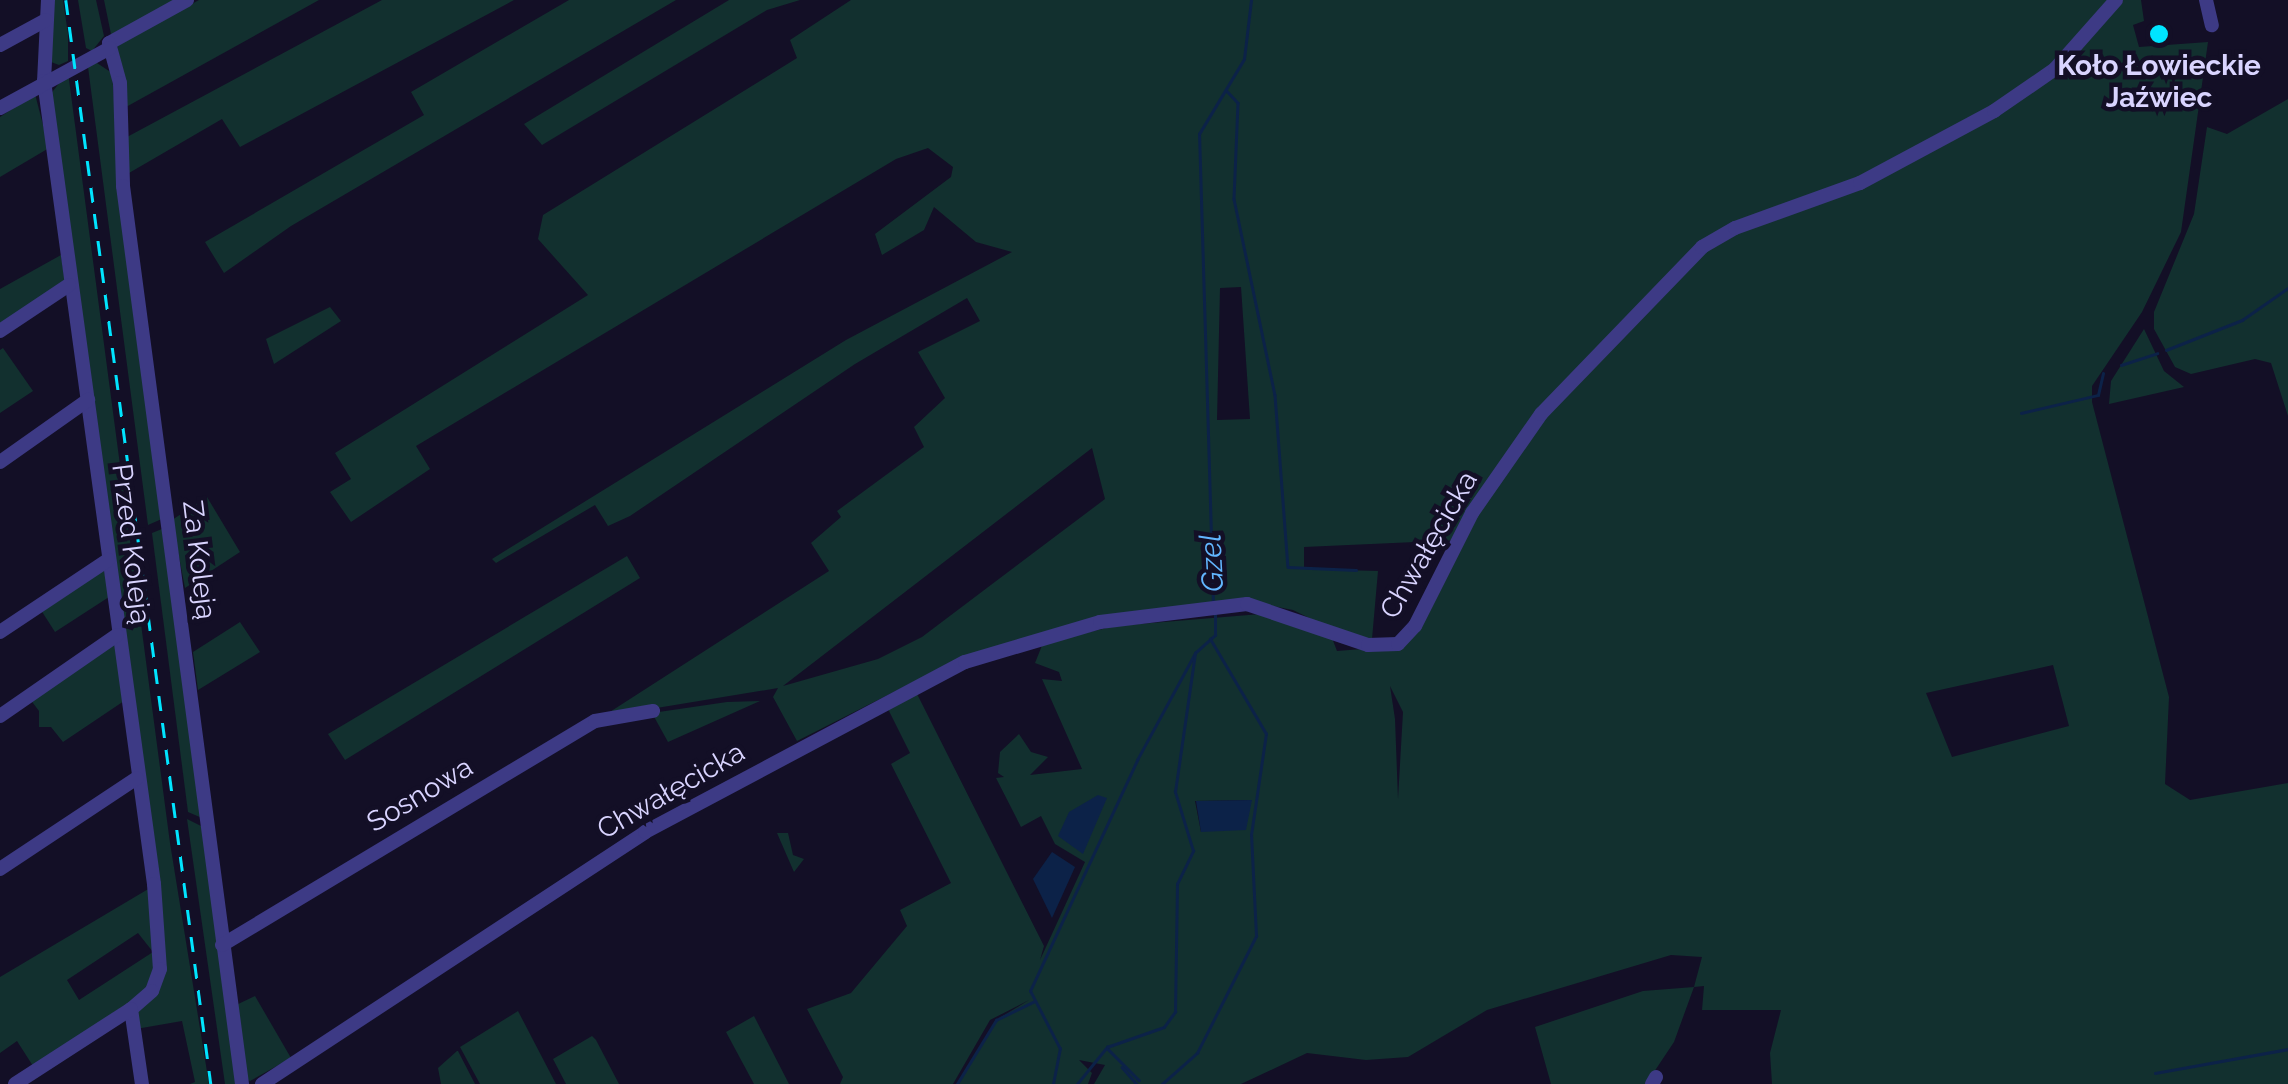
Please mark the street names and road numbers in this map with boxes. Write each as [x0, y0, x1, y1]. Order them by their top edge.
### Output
street label: Przed Koleją [105, 462, 157, 626]
street label: Chwałęcicka [1373, 465, 1485, 625]
street label: Za Koleją [175, 499, 223, 621]
street label: Chwałęcicka [591, 735, 751, 847]
street label: Sosnowa [361, 750, 479, 840]

